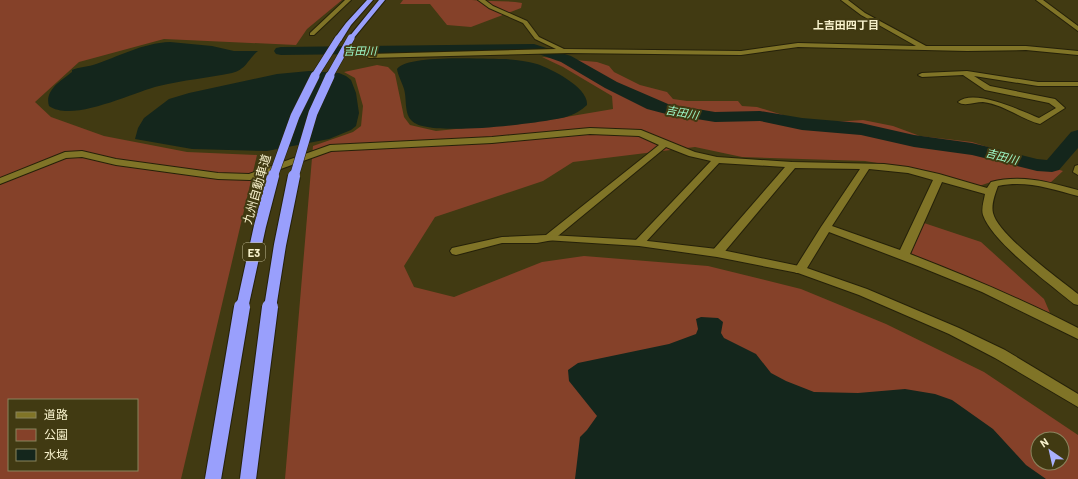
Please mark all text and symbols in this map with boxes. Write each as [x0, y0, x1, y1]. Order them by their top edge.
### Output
district label: 上吉田四丁目 [813, 18, 879, 31]
water label: 吉田川 [344, 44, 377, 57]
water label: 吉田川 [665, 103, 700, 121]
water label: 吉田川 [984, 146, 1021, 167]
street label: 九州自動車道 [239, 152, 273, 226]
road number: E3 [243, 243, 265, 261]
legend [8, 399, 138, 471]
text: 道路 [44, 407, 68, 421]
text: 公園 [44, 427, 68, 441]
north arrow [1030, 431, 1070, 471]
text: N [1037, 435, 1051, 450]
text: 水域 [44, 447, 68, 461]

